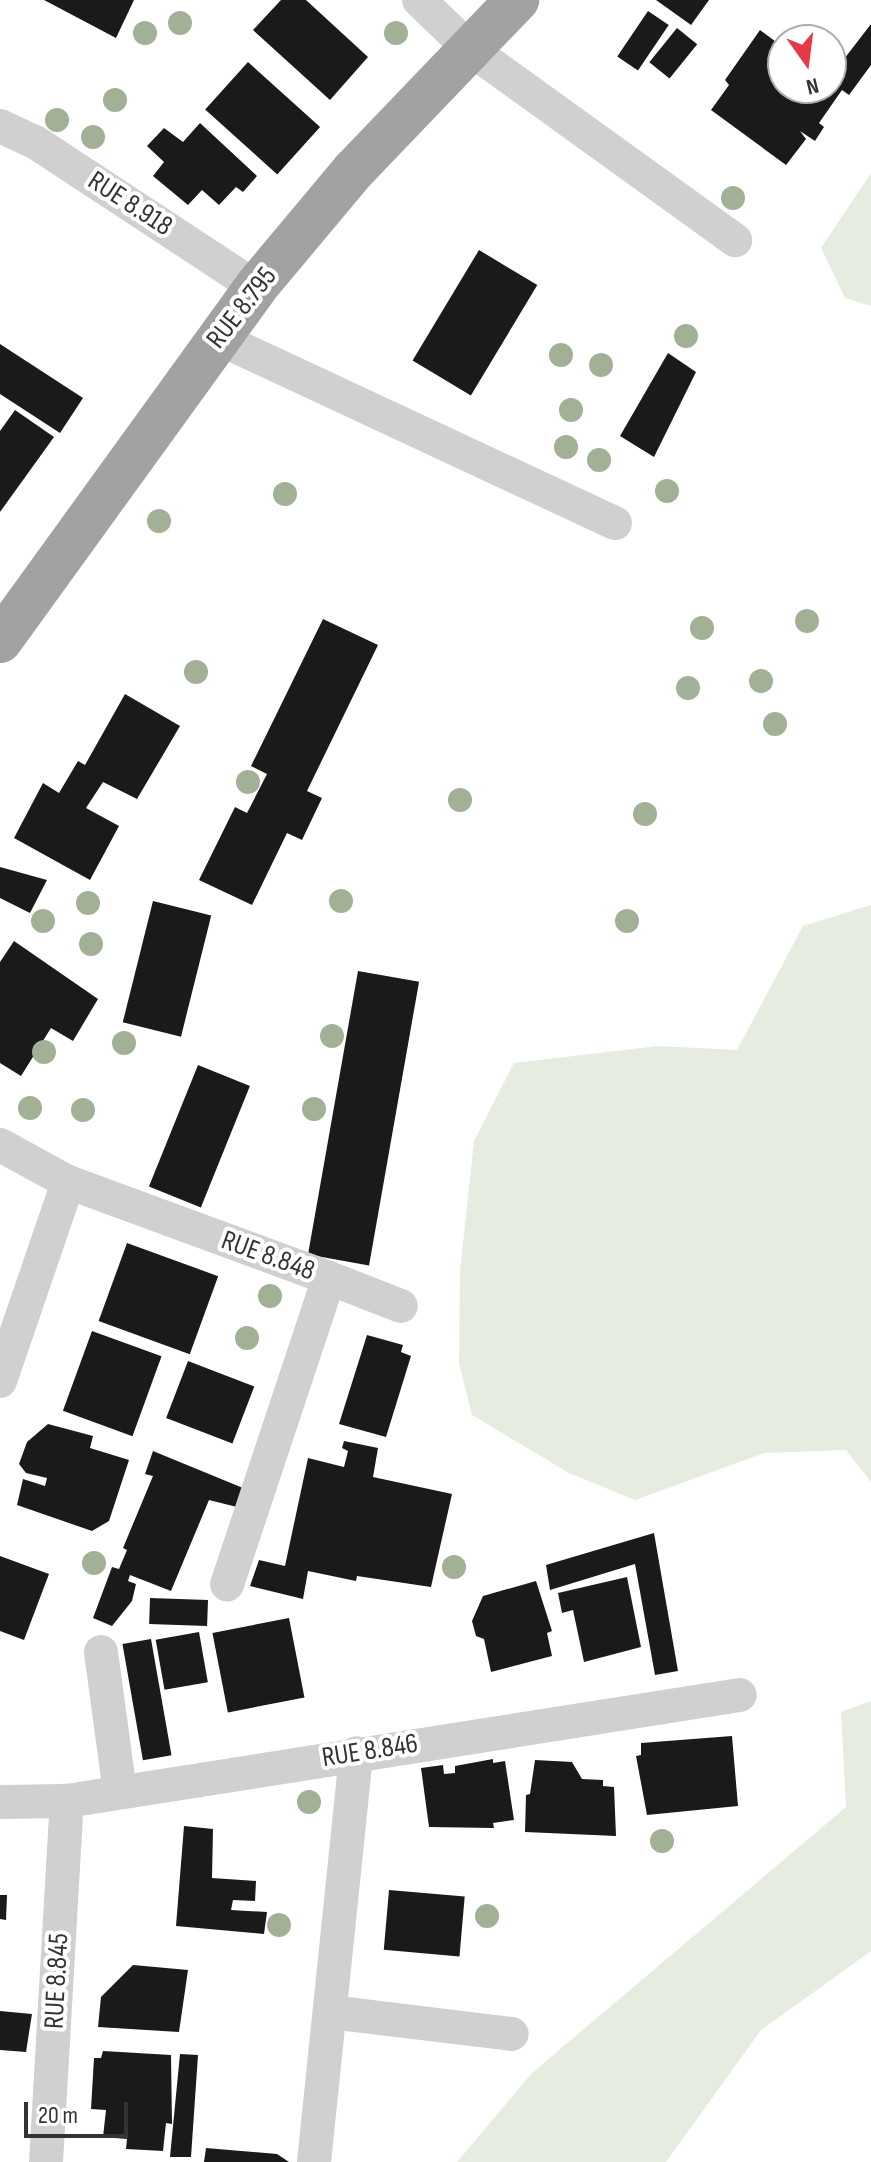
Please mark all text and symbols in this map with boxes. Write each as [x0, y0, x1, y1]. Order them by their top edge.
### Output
north arrow [767, 24, 847, 104]
text: N [803, 71, 821, 100]
street label: RUE 8.918 [81, 164, 179, 244]
street label: RUE 8.795 [200, 261, 284, 355]
street label: RUE 8.848 [217, 1224, 319, 1288]
street label: RUE 8.846 [320, 1727, 420, 1775]
street label: RUE 8.845 [38, 1932, 76, 2030]
scale bar [28, 2086, 132, 2136]
text: 20 m [38, 2101, 78, 2130]

